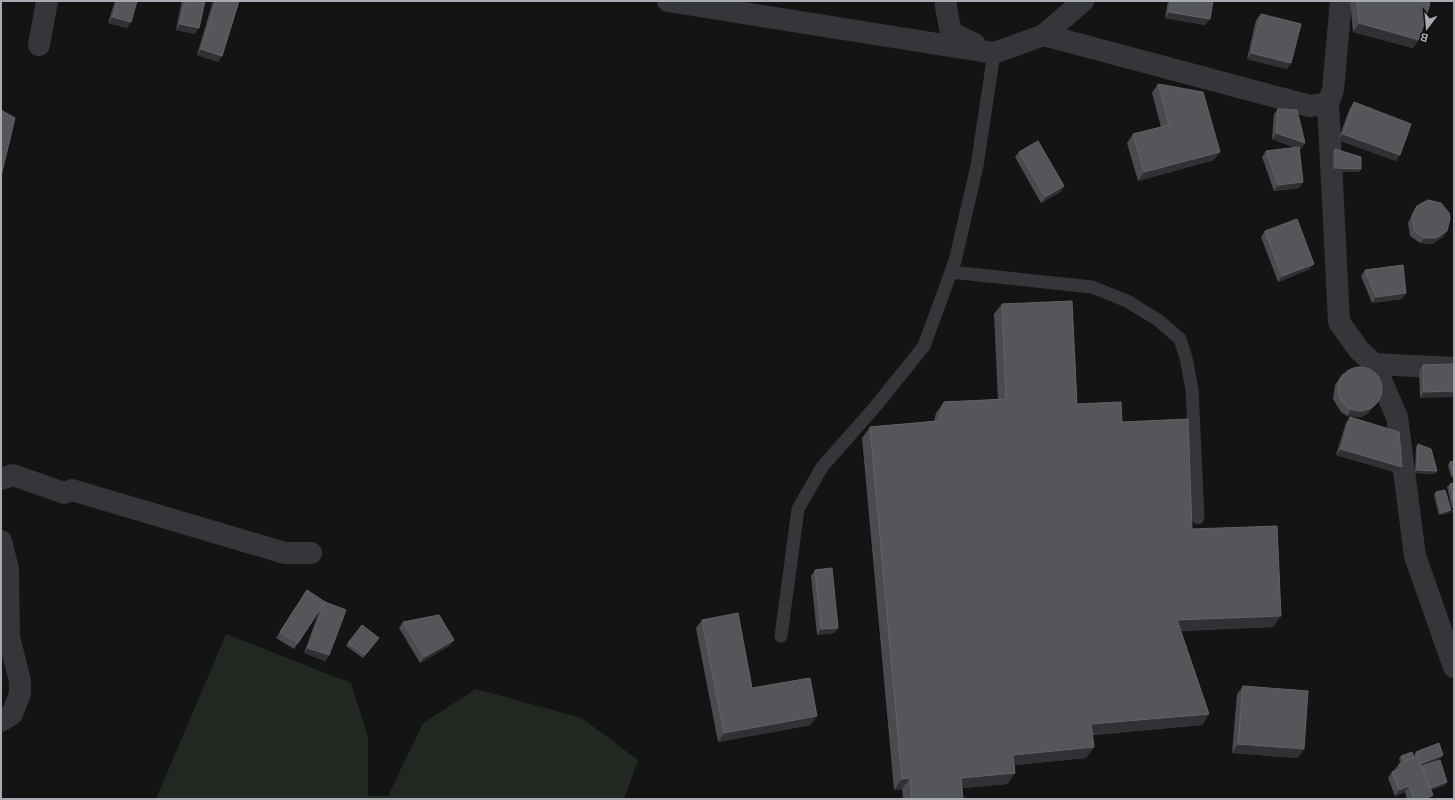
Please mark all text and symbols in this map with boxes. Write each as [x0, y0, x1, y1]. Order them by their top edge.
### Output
north arrow [1407, 8, 1447, 48]
text: B [1419, 31, 1430, 44]

